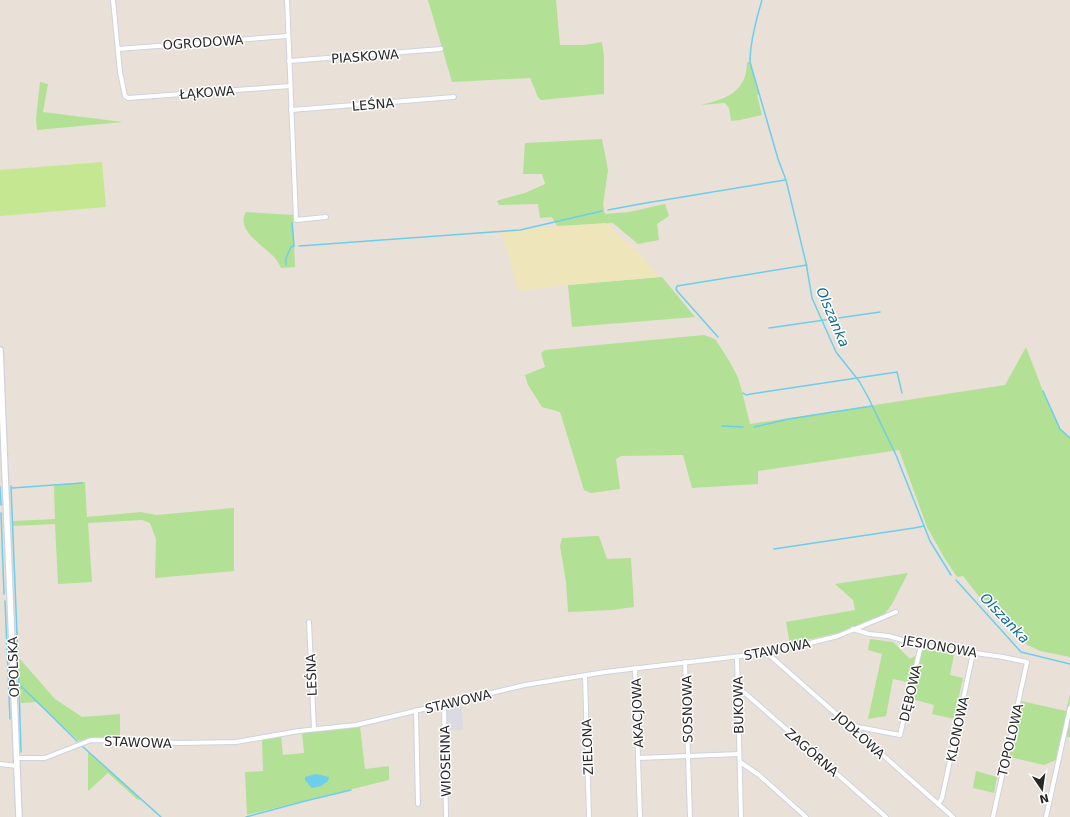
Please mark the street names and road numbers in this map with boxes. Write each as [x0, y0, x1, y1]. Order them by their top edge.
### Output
street label: OGRODOWA [162, 32, 244, 53]
street label: PIASKOWA [331, 47, 400, 66]
street label: ŁĄKOWA [178, 83, 235, 102]
street label: LEŚNA [351, 95, 395, 114]
street label: JESIONOWA [901, 632, 978, 660]
street label: OPOLSKA [5, 636, 22, 698]
street label: STAWOWA [743, 636, 812, 663]
street label: LEŚNA [303, 653, 320, 696]
street label: DĘBOWA [897, 663, 924, 723]
street label: SOSNOWA [679, 675, 696, 743]
street label: BUKOWA [730, 676, 747, 734]
street label: AKACJOWA [629, 678, 646, 748]
street label: STAWOWA [424, 687, 493, 716]
street label: KLONOWA [943, 695, 972, 763]
street label: TOPOLOWA [995, 702, 1026, 779]
street label: JODŁOWA [831, 708, 888, 762]
street label: ZIELONA [579, 718, 596, 776]
street label: WIOSENNA [437, 725, 454, 797]
street label: ZAGÓRNA [782, 725, 841, 780]
street label: STAWOWA [104, 734, 172, 751]

